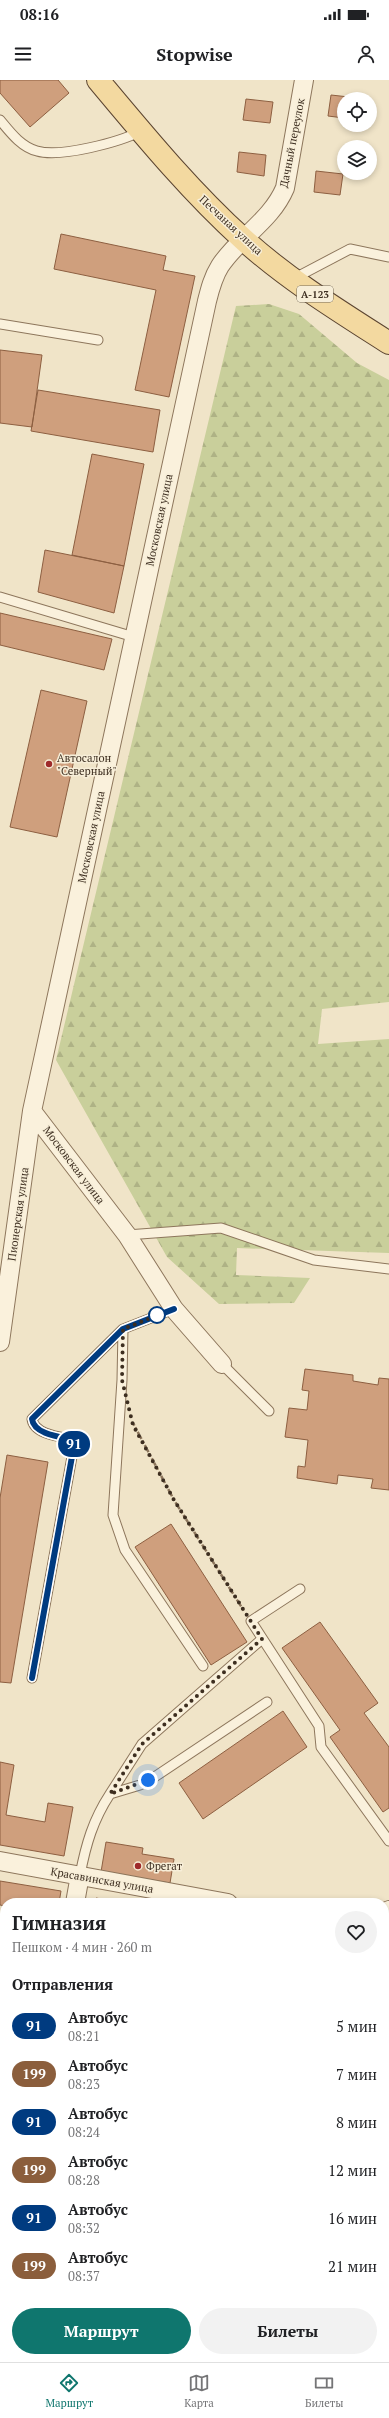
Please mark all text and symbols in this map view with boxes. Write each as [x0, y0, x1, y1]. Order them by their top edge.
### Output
text: 08:16 [20, 4, 59, 24]
text: Stopwise [156, 42, 233, 66]
icon: menu [12, 43, 34, 65]
icon: person [355, 43, 377, 65]
map controls [337, 92, 377, 180]
button: locate [337, 92, 377, 132]
street label: Дачный переулок [276, 97, 308, 189]
button: layers [337, 140, 377, 180]
street label: Песчаная улица [197, 192, 266, 258]
road number: А-123 [297, 286, 333, 302]
street label: Московская улица [142, 472, 176, 567]
place label: Автосалон "Северный" [57, 751, 117, 778]
marker: Автосалон "Северный" [44, 759, 54, 769]
street label: Московская улица [74, 789, 108, 884]
street label: Московская улица [40, 1123, 108, 1207]
street label: Пионерская улица [4, 1166, 32, 1262]
unlabelled marker [148, 1306, 166, 1324]
line badge: 91 [56, 1431, 92, 1457]
text: 91 [66, 1434, 82, 1453]
your location [138, 1770, 158, 1790]
place label: Фрегат [146, 1859, 183, 1873]
marker: Фрегат [133, 1861, 143, 1871]
street label: Красавинская улица [49, 1864, 155, 1896]
text: Гимназия [12, 1910, 106, 1935]
button: heart [335, 1911, 377, 1953]
text: Пешком · 4 мин · 260 m [12, 1938, 152, 1956]
text: Отправления [12, 1974, 113, 1994]
text: Автобус [68, 2007, 128, 2027]
text: 91 [26, 2016, 42, 2035]
text: 5 мин [336, 2016, 377, 2036]
text: 08:21 [68, 2027, 100, 2045]
text: Автобус [68, 2055, 128, 2075]
text: 199 [22, 2064, 46, 2083]
text: 7 мин [336, 2064, 377, 2084]
text: 08:23 [68, 2075, 100, 2093]
text: Автобус [68, 2103, 128, 2123]
text: 91 [26, 2112, 42, 2131]
text: 8 мин [336, 2112, 377, 2132]
text: 08:24 [68, 2123, 100, 2141]
text: Автобус [68, 2151, 128, 2171]
text: 199 [22, 2160, 46, 2179]
text: 12 мин [328, 2160, 377, 2180]
text: 08:28 [68, 2171, 100, 2189]
text: Автобус [68, 2199, 128, 2219]
text: 91 [26, 2208, 42, 2227]
text: 16 мин [328, 2208, 377, 2228]
text: 08:32 [68, 2219, 100, 2237]
text: Автобус [68, 2247, 128, 2267]
text: 199 [22, 2256, 46, 2275]
text: 21 мин [328, 2256, 377, 2276]
text: 08:37 [68, 2267, 100, 2285]
button: Маршрут [12, 2308, 191, 2354]
button: Билеты [199, 2308, 377, 2354]
tab: Маршрут [46, 2372, 93, 2410]
tab: Карта [184, 2372, 214, 2410]
tab: Билеты [305, 2372, 343, 2410]

